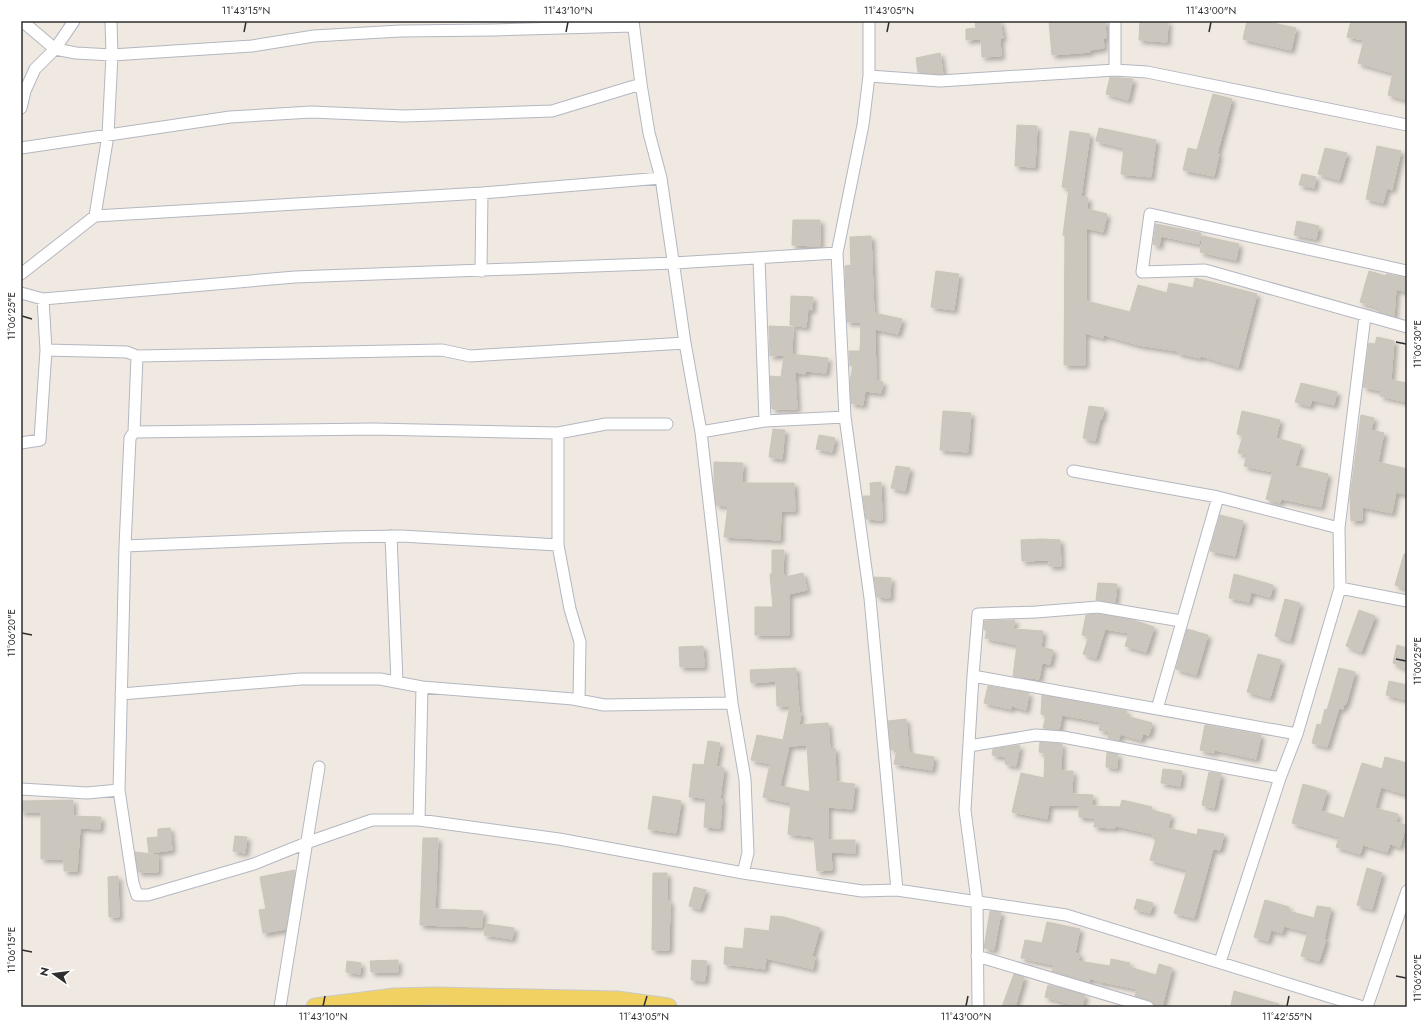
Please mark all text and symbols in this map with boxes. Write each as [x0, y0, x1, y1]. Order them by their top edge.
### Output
text: 11°43'15"N [222, 3, 270, 18]
text: 11°43'10"N [544, 3, 592, 18]
text: 11°43'05"N [864, 3, 914, 18]
text: 11°43'00"N [1186, 3, 1236, 18]
text: 11°06'25"E [4, 292, 19, 340]
text: 11°06'30"E [1410, 320, 1425, 368]
text: 11°06'20"E [4, 609, 19, 657]
text: 11°06'25"E [1410, 637, 1425, 685]
text: 11°06'15"E [4, 927, 19, 973]
north arrow [34, 954, 74, 994]
text: 11°06'20"E [1410, 954, 1425, 1002]
text: N [35, 965, 53, 978]
text: 11°43'10"N [299, 1009, 347, 1024]
text: 11°43'05"N [619, 1009, 669, 1024]
text: 11°43'00"N [941, 1009, 991, 1024]
text: 11°42'55"N [1262, 1009, 1312, 1024]

